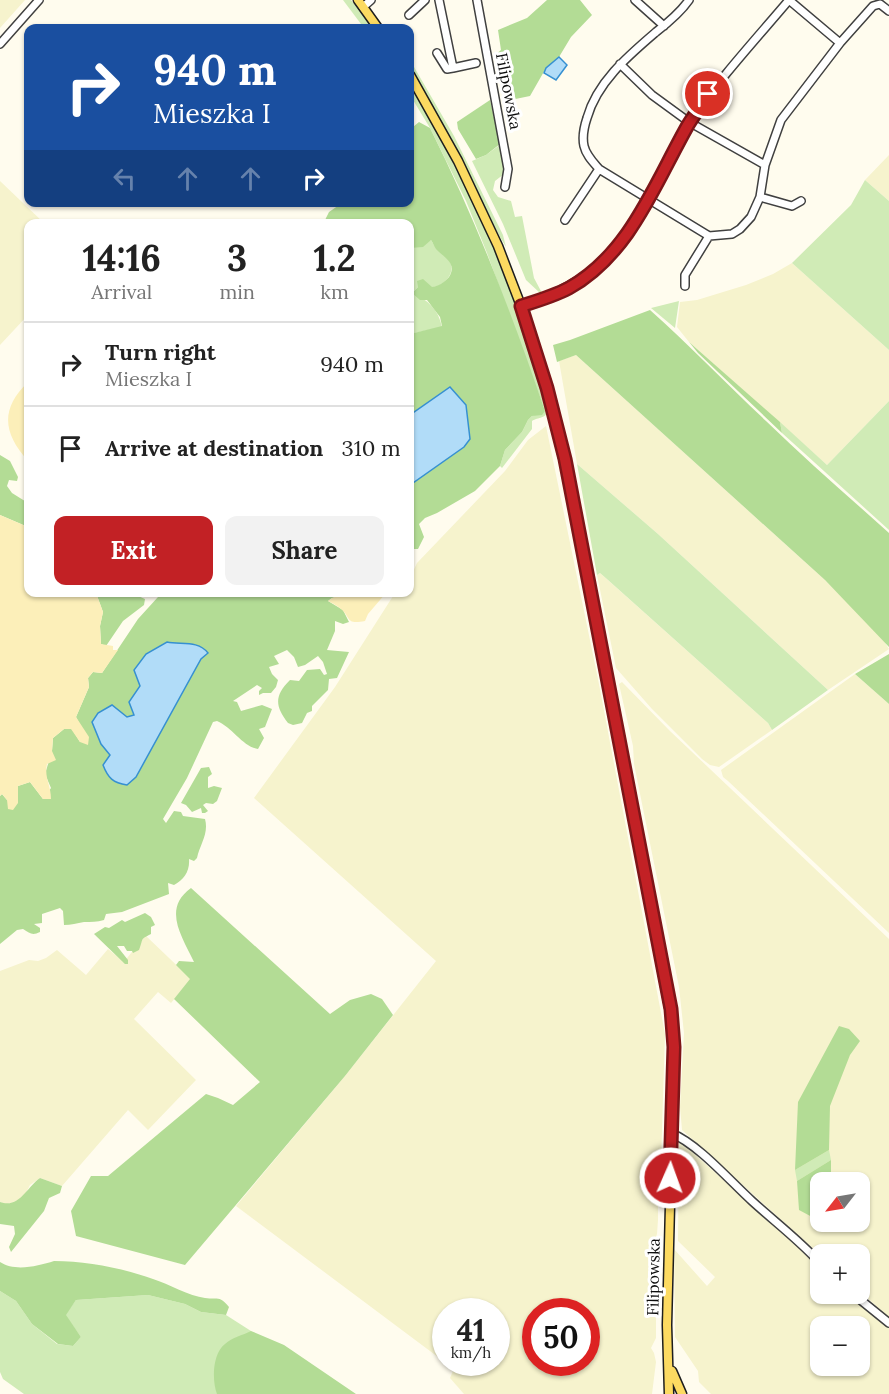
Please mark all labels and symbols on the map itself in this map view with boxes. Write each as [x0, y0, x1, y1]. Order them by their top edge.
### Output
street label: Filipowska [492, 51, 526, 131]
pin [682, 68, 733, 119]
position arrow [638, 1146, 702, 1210]
north arrow [810, 1172, 870, 1232]
street label: Filipowska [642, 1238, 664, 1316]
speed limit sign: 50 [522, 1298, 600, 1376]

